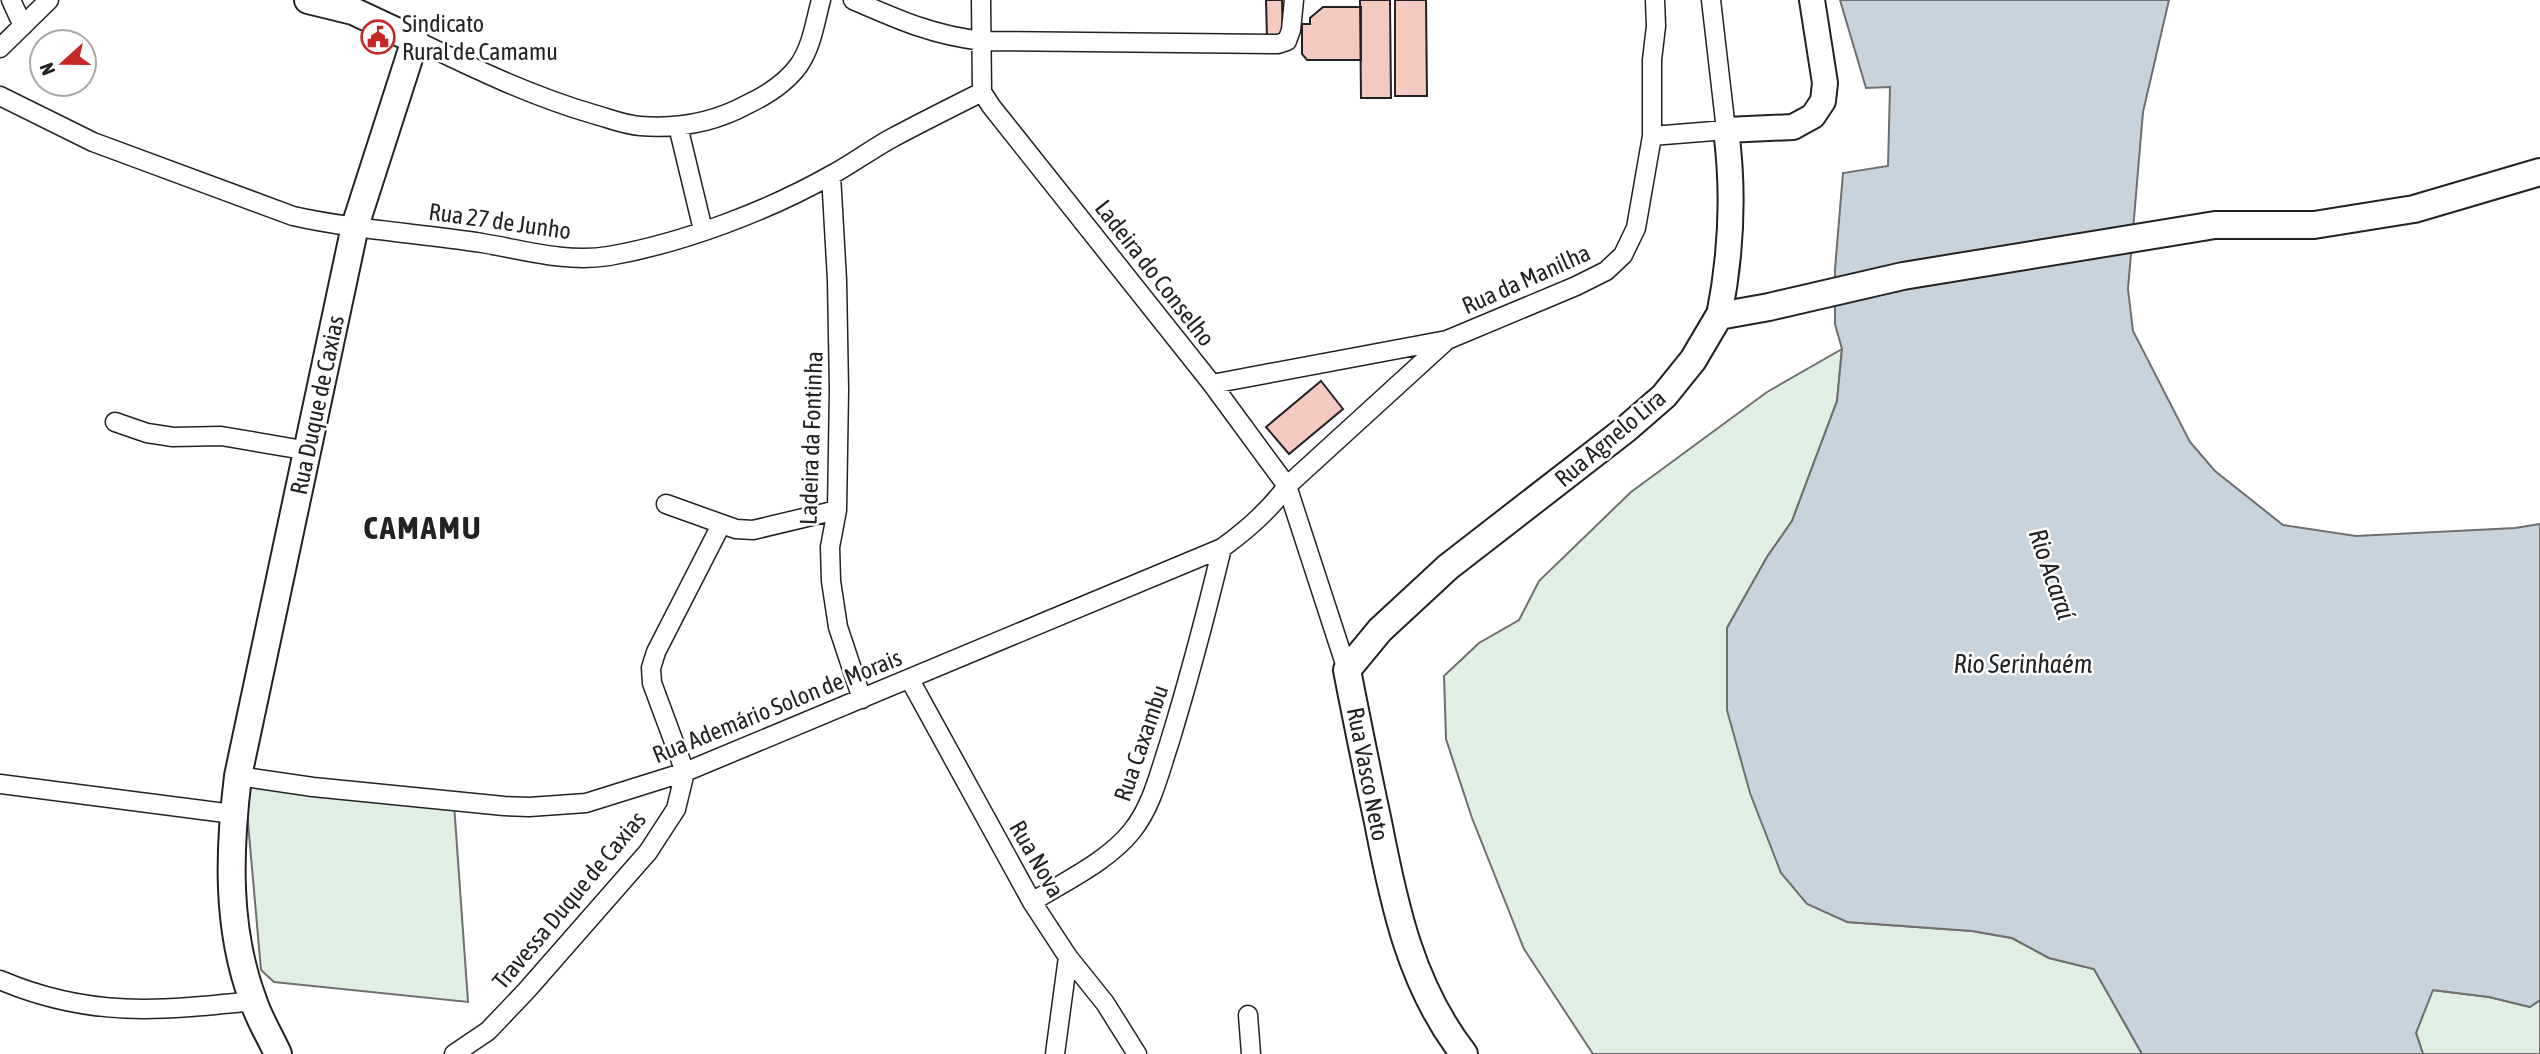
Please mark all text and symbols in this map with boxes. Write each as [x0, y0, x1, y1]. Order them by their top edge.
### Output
place label: Sindicato Rural de Camamu [402, 10, 558, 65]
public building icon: Sindicato Rural de Camamu [359, 18, 397, 56]
north arrow [28, 28, 98, 98]
text: N [35, 60, 59, 78]
street label: Ladeira do Conselho [1090, 195, 1220, 351]
street label: Rua 27 de Junho [427, 198, 573, 244]
street label: Rua da Manilha [1458, 239, 1594, 319]
street label: Rua Duque de Caxias [285, 313, 349, 497]
street label: Ladeira da Fontinha [794, 351, 828, 525]
street label: Rua Agnelo Lira [1549, 384, 1671, 492]
district label: CAMAMU [363, 509, 483, 546]
water label: Rio Acaraí [2022, 525, 2082, 624]
street label: Rua Ademário Solon de Morais [649, 644, 905, 768]
water label: Rio Serinhaém [1954, 649, 2093, 679]
street label: Rua Caxambu [1109, 681, 1173, 805]
street label: Rua Vasco Neto [1342, 705, 1394, 843]
street label: Travessa Duque de Caxias [487, 806, 651, 994]
street label: Rua Nova [1004, 816, 1070, 902]

